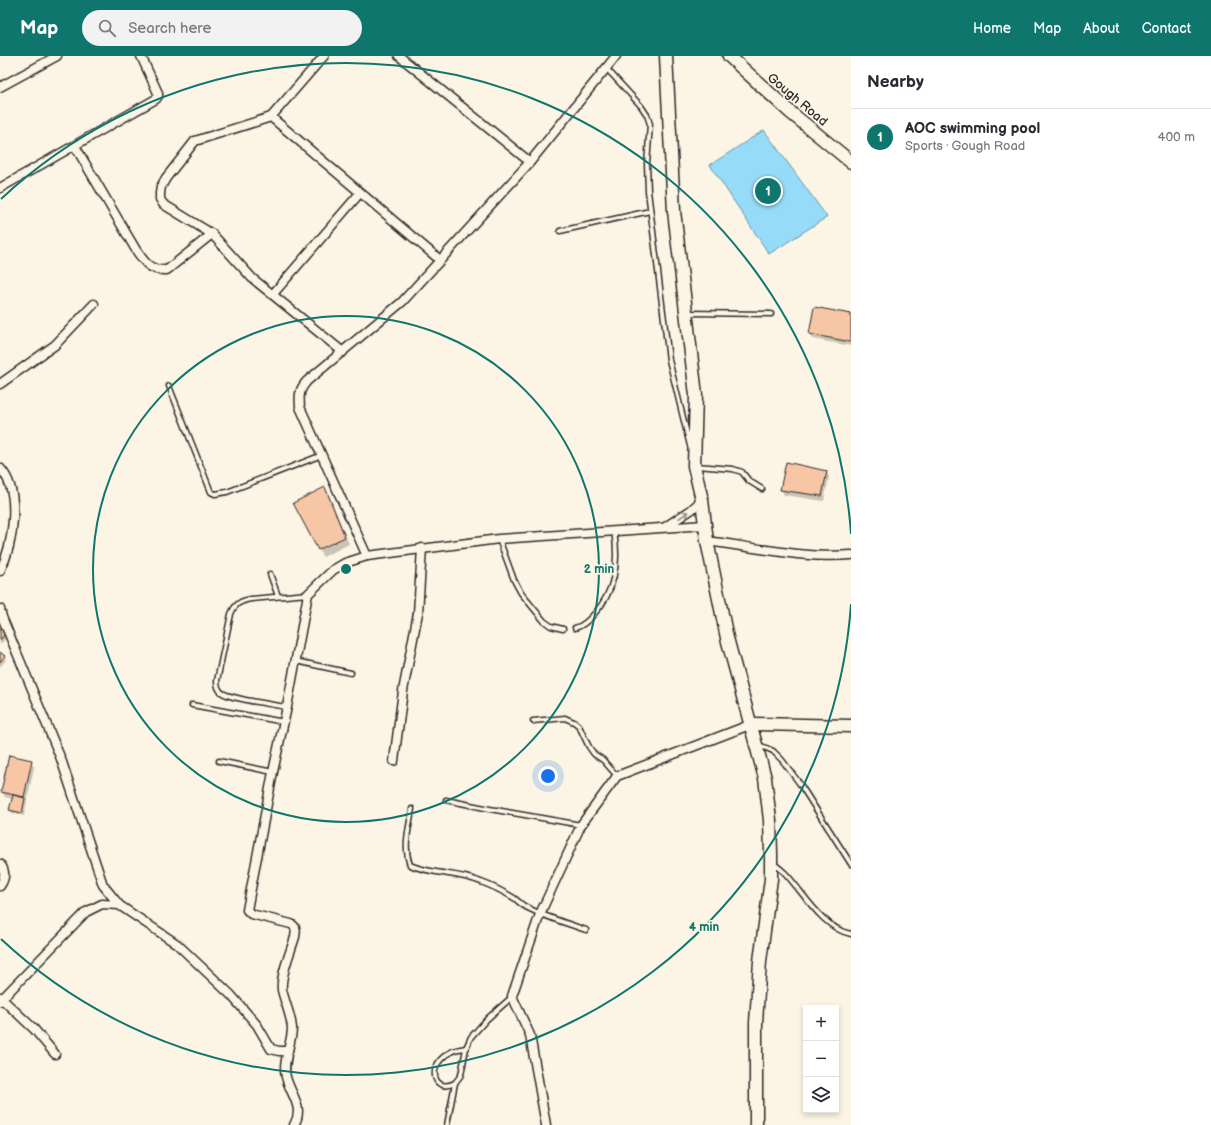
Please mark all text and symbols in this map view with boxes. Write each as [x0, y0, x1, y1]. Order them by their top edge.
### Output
search box [82, 10, 362, 46]
text: Map [20, 17, 58, 40]
icon: search [96, 17, 118, 39]
text: Search here [128, 19, 211, 38]
text: Home [973, 20, 1011, 37]
text: Map [1033, 20, 1061, 37]
text: About [1083, 20, 1120, 37]
text: Contact [1142, 20, 1191, 37]
street label: Gough Road [764, 70, 831, 130]
text: Nearby [867, 72, 924, 92]
text: AOC swimming pool [905, 119, 1040, 138]
text: 1 [877, 129, 883, 145]
text: 400 m [1158, 129, 1195, 145]
text: Sports · Gough Road [905, 138, 1025, 154]
pin: 1 [755, 176, 781, 206]
one-way arrow [678, 511, 689, 519]
centre of rings [339, 562, 353, 576]
text: 2 min [584, 562, 614, 577]
your location [538, 766, 558, 786]
text: 4 min [689, 920, 719, 935]
map controls [803, 1005, 839, 1113]
button: + [803, 1005, 839, 1041]
button: − [803, 1041, 839, 1077]
button: layers [803, 1077, 839, 1113]

